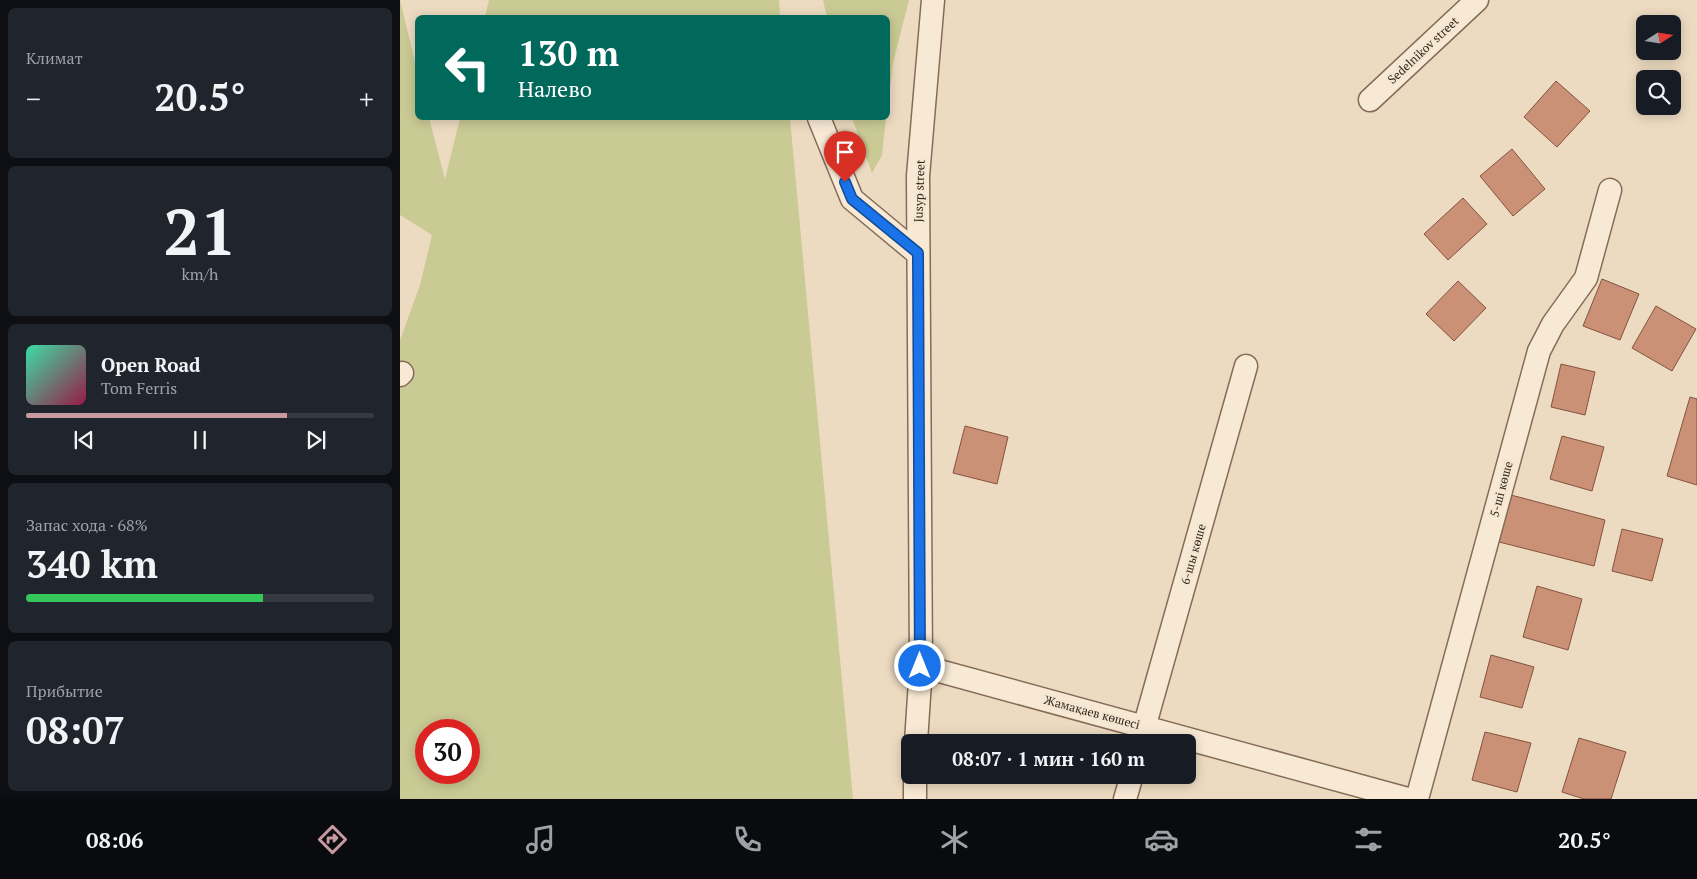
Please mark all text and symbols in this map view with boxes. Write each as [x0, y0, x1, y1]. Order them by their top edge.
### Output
street label: Sedelnikov street [1384, 13, 1462, 87]
north arrow [1636, 15, 1681, 60]
map controls [1636, 15, 1681, 115]
text: 130 m [518, 30, 619, 76]
icon: left [435, 35, 500, 100]
text: Климат [26, 47, 83, 69]
button: search [1636, 70, 1681, 115]
text: 20.5° [154, 72, 246, 122]
text: Налево [518, 74, 592, 103]
text: − [26, 80, 41, 117]
text: + [359, 80, 374, 117]
pin [824, 131, 866, 182]
icon: arrive [831, 138, 859, 166]
street label: Jusyp street [910, 159, 928, 223]
text: 21 [163, 187, 237, 274]
text: km/h [182, 263, 218, 285]
text: Open Road [101, 352, 201, 377]
text: Tom Ferris [101, 377, 177, 399]
icon: previous [70, 426, 98, 454]
icon: pause [186, 426, 214, 454]
icon: next [302, 426, 330, 454]
street label: 5-ші көше [1486, 460, 1516, 518]
text: Запас хода · 68% [26, 514, 148, 536]
street label: 6-шы көше [1177, 522, 1209, 586]
text: 340 km [26, 539, 158, 589]
position arrow [893, 639, 945, 691]
text: Прибытие [26, 680, 103, 702]
street label: Жамақаев көшесі [1042, 692, 1142, 732]
text: 08:07 [26, 705, 125, 755]
speed limit sign: 30 [415, 719, 480, 784]
text: 08:07 · 1 мин · 160 m [952, 746, 1145, 771]
icon: directions [315, 822, 350, 857]
icon: music [523, 822, 558, 857]
icon: phone [730, 822, 765, 857]
icon: climate [937, 822, 972, 857]
icon: car [1144, 822, 1179, 857]
icon: filters [1351, 822, 1386, 857]
text: 08:06 [86, 825, 143, 854]
text: 20.5° [1558, 825, 1611, 854]

